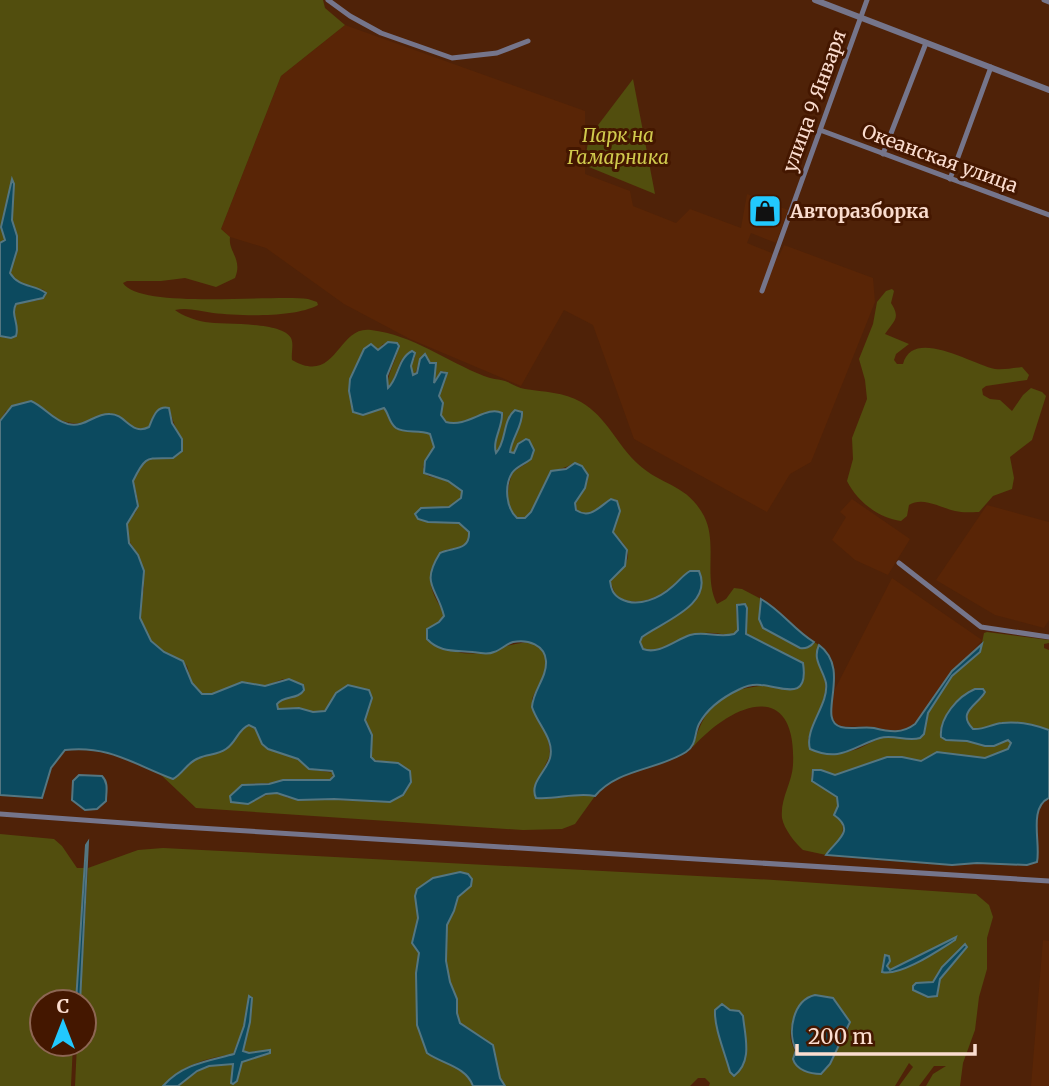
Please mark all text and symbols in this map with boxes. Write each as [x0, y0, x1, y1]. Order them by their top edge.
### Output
street label: улица 9 Января [777, 27, 851, 175]
street label: Океанская улица [859, 119, 1021, 197]
park label: Парк на Гамарника [567, 123, 669, 169]
shop icon: Авторазборка [746, 192, 784, 230]
place label: Авторазборка [789, 199, 929, 223]
north arrow [28, 988, 98, 1058]
text: С [57, 994, 69, 1018]
scale bar [797, 1012, 976, 1056]
text: 200 m [808, 1023, 873, 1050]

